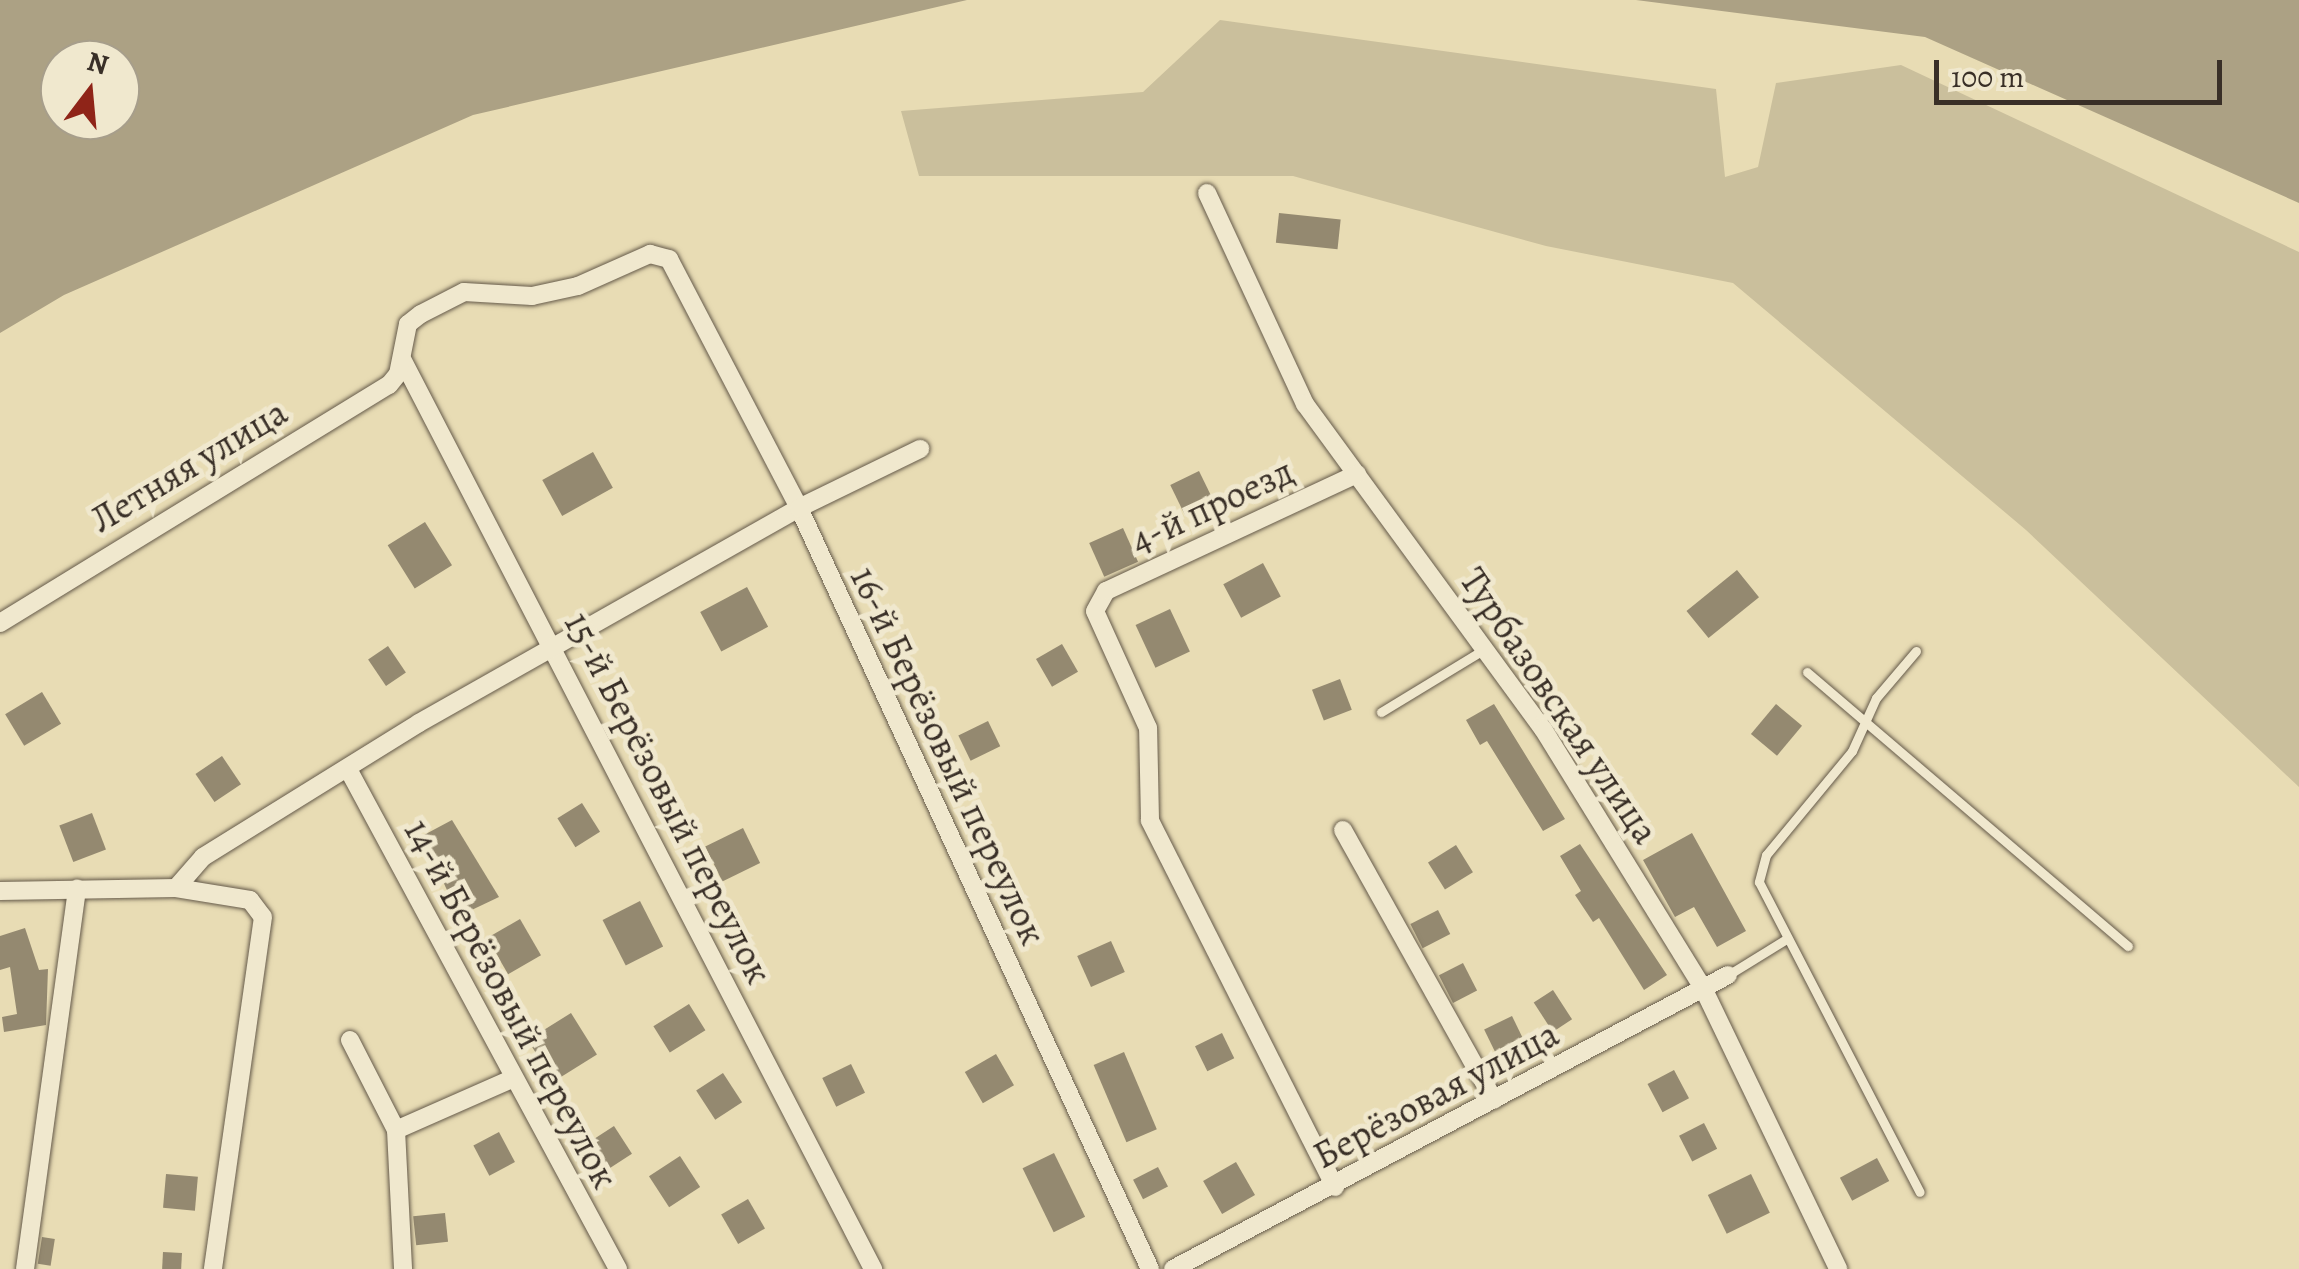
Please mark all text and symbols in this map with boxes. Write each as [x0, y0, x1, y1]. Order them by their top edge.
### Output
north arrow [40, 40, 140, 140]
scale bar [1939, 40, 2226, 102]
text: N [83, 42, 113, 84]
text: 100 m [1951, 57, 2024, 97]
street label: Летняя улица [82, 389, 296, 543]
street label: 4-й проезд [1123, 448, 1301, 564]
street label: Турбазовская улица [1450, 559, 1668, 853]
street label: 16-й Берёзовый переулок [840, 560, 1056, 952]
street label: 15-й Берёзовый переулок [554, 605, 782, 991]
street label: 14-й Берёзовый переулок [394, 812, 628, 1196]
street label: Берёзовая улица [1306, 1011, 1566, 1179]

